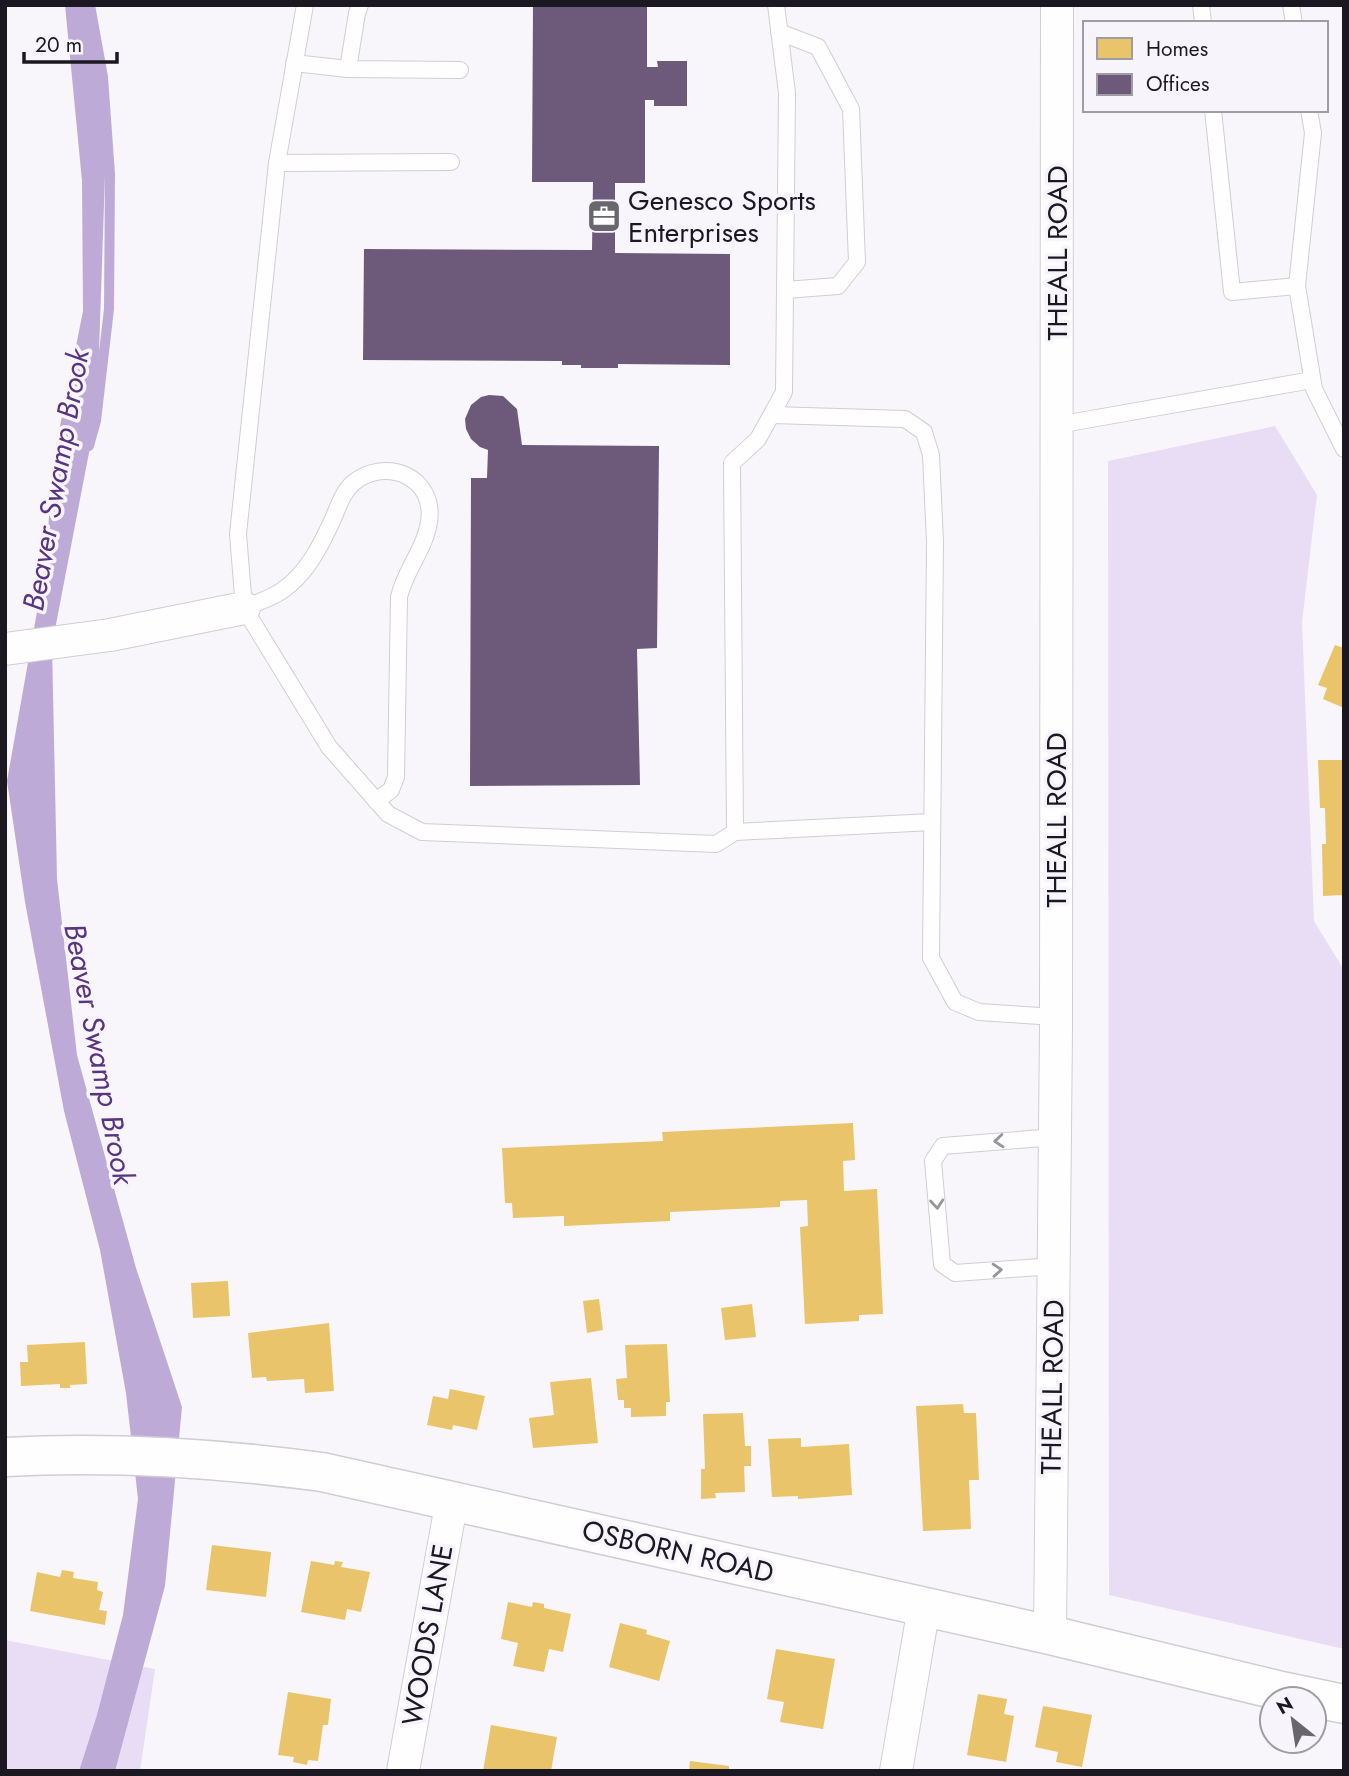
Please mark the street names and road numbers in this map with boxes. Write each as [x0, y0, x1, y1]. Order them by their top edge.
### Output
street label: THEALL ROAD [1037, 165, 1078, 341]
street label: THEALL ROAD [1036, 732, 1077, 908]
street label: THEALL ROAD [1030, 1299, 1075, 1475]
street label: OSBORN ROAD [578, 1510, 778, 1593]
street label: WOODS LANE [391, 1541, 464, 1729]

